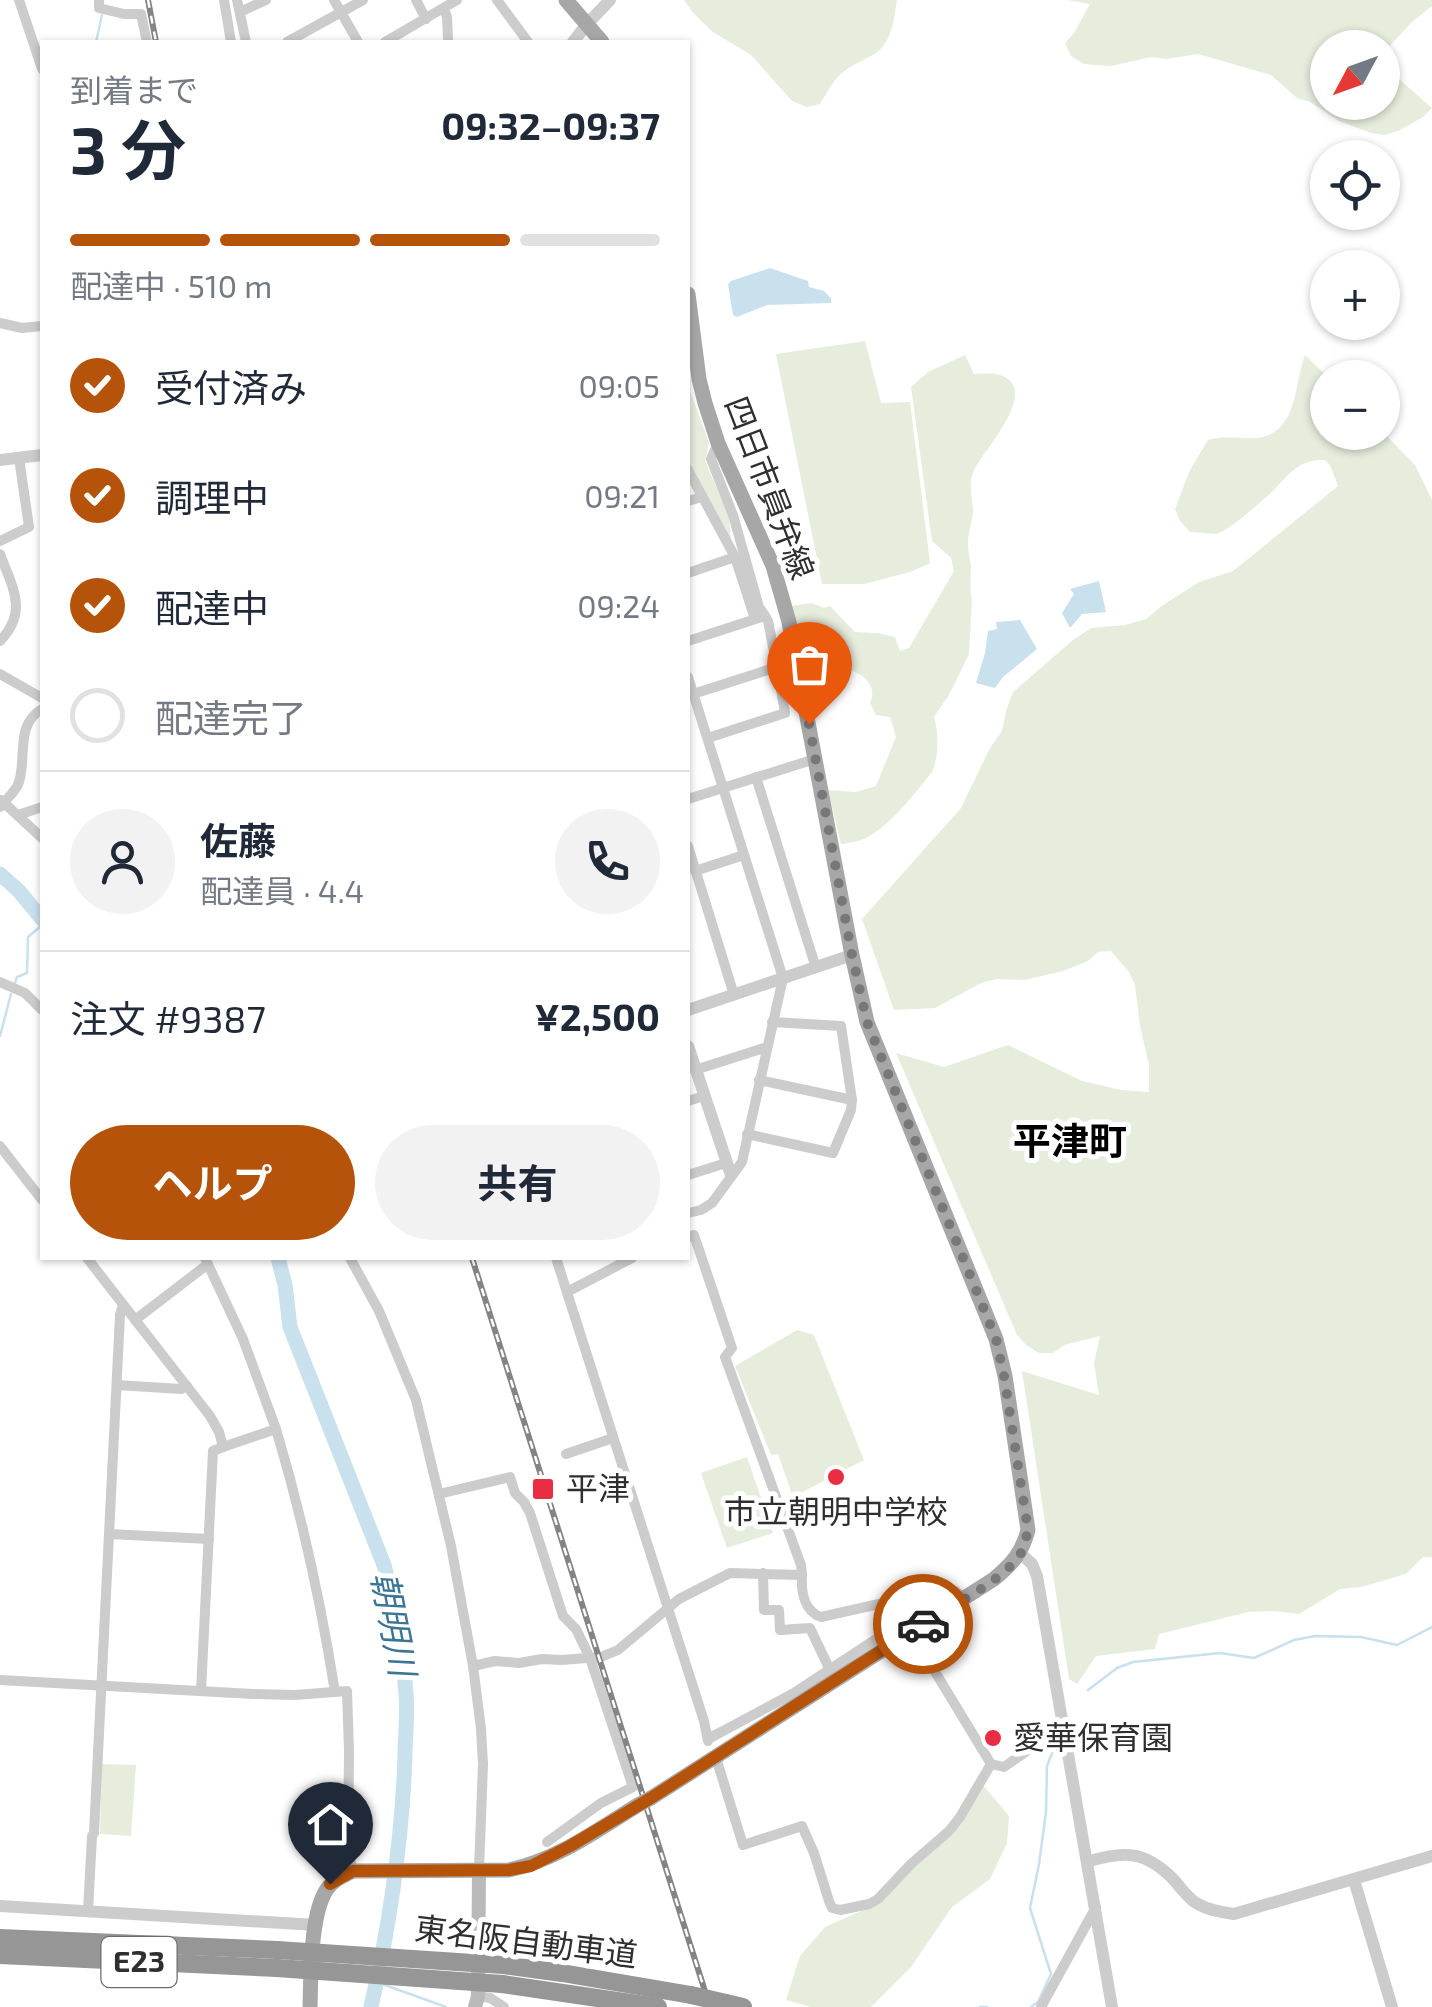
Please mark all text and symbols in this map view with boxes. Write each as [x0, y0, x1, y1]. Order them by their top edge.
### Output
north arrow [1310, 30, 1400, 120]
map controls [1310, 30, 1400, 450]
text: 到着まで [70, 70, 198, 108]
text: 09:32–09:37 [441, 102, 660, 148]
text: 3 分 [70, 109, 186, 187]
button: locate [1310, 140, 1400, 230]
button: + [1310, 250, 1400, 340]
text: 配達中 · 510 m [70, 266, 272, 304]
icon: check [70, 358, 125, 413]
button: − [1310, 360, 1400, 450]
text: 受付済み [155, 364, 307, 410]
text: 09:05 [578, 366, 660, 404]
street label: 四日市員弁線 [719, 391, 823, 584]
icon: check [70, 468, 125, 523]
text: 調理中 [155, 474, 269, 520]
text: 09:21 [584, 476, 660, 514]
icon: check [70, 578, 125, 633]
text: 配達中 [155, 584, 269, 630]
text: 09:24 [577, 586, 660, 624]
pin [767, 622, 852, 725]
icon: bag [782, 637, 837, 692]
text: 配達完了 [155, 694, 307, 740]
button: person [70, 809, 175, 914]
button: phone [555, 809, 660, 914]
text: 佐藤 [200, 817, 276, 863]
text: 配達員 · 4.4 [200, 871, 364, 909]
text: ¥2,500 [535, 993, 660, 1039]
text: 注文 #9387 [70, 995, 266, 1041]
district label: 平津町 [1013, 1117, 1127, 1163]
button: ヘルプ [70, 1125, 355, 1240]
button: 共有 [375, 1125, 660, 1240]
marker: 市立朝明中学校 [825, 1466, 847, 1488]
place label: 平津 [566, 1468, 630, 1506]
marker: 平津 [530, 1476, 556, 1502]
place label: 市立朝明中学校 [724, 1491, 948, 1529]
water label: 朝明川 [364, 1568, 426, 1683]
courier [873, 1574, 973, 1674]
icon: car [896, 1597, 951, 1652]
place label: 愛華保育園 [1013, 1717, 1173, 1755]
marker: 愛華保育園 [982, 1727, 1004, 1749]
pin [288, 1782, 373, 1885]
icon: home [303, 1797, 358, 1852]
street label: 東名阪自動車道 [413, 1908, 640, 1973]
road number: E23 [102, 1937, 176, 1987]

